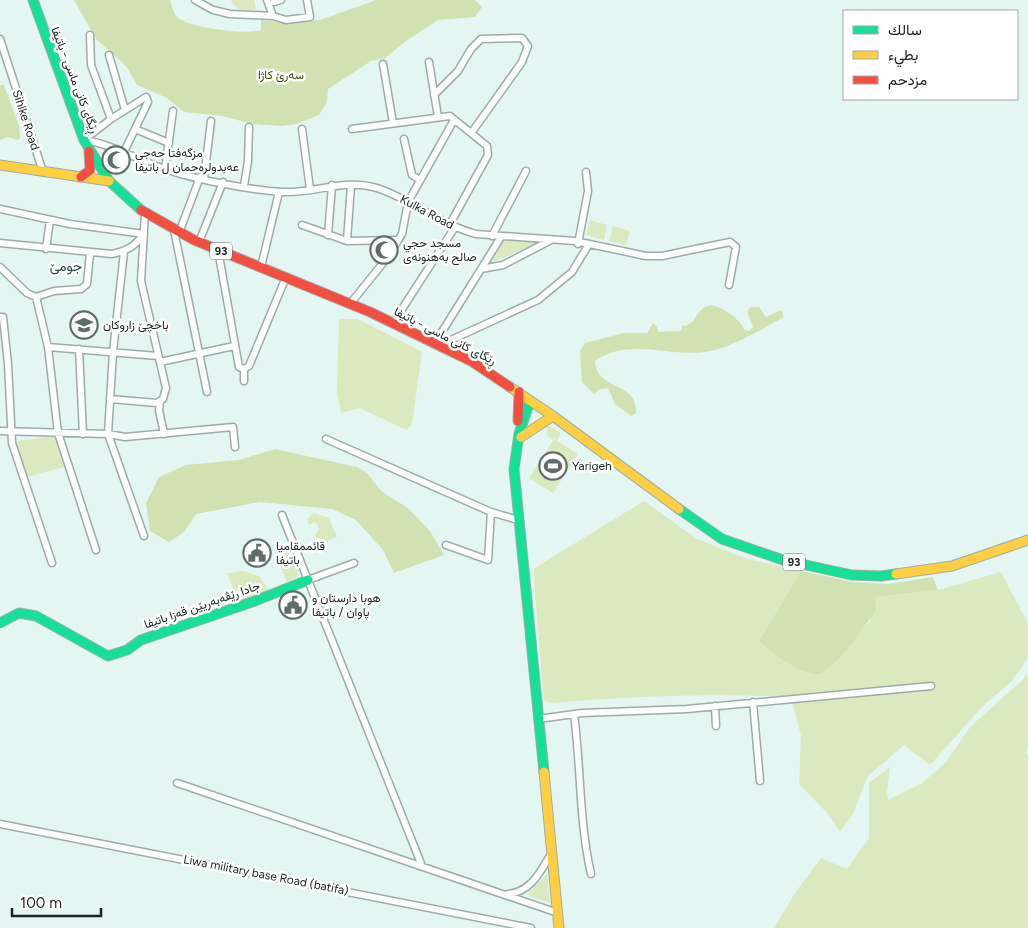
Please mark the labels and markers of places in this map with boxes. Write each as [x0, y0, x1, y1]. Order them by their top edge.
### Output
mosque icon: مزگەفتا حەجی عەبدولرەحمان ل باتیفا [101, 145, 131, 175]
place label: مزگەفتا حەجی عەبدولرەحمان ل باتیفا [135, 146, 239, 175]
mosque icon: مسجد حجي صالح بەھنونەی [369, 235, 399, 265]
place label: مسجد حجي صالح بەھنونەی [403, 236, 476, 266]
school or university icon: باخچێ زاروکان [69, 310, 99, 340]
place label: باخچێ زاروکان [103, 318, 169, 333]
sports icon: Yarigeh [538, 451, 568, 481]
place label: Yarigeh [572, 459, 612, 473]
public building icon: قائممقاميا باتيفا [242, 538, 272, 568]
place label: قائممقاميا باتيفا [276, 539, 325, 567]
public building icon: هوبا دارستان و پاوان / باتيفا [278, 590, 308, 620]
place label: هوبا دارستان و پاوان / باتيفا [312, 591, 381, 620]

